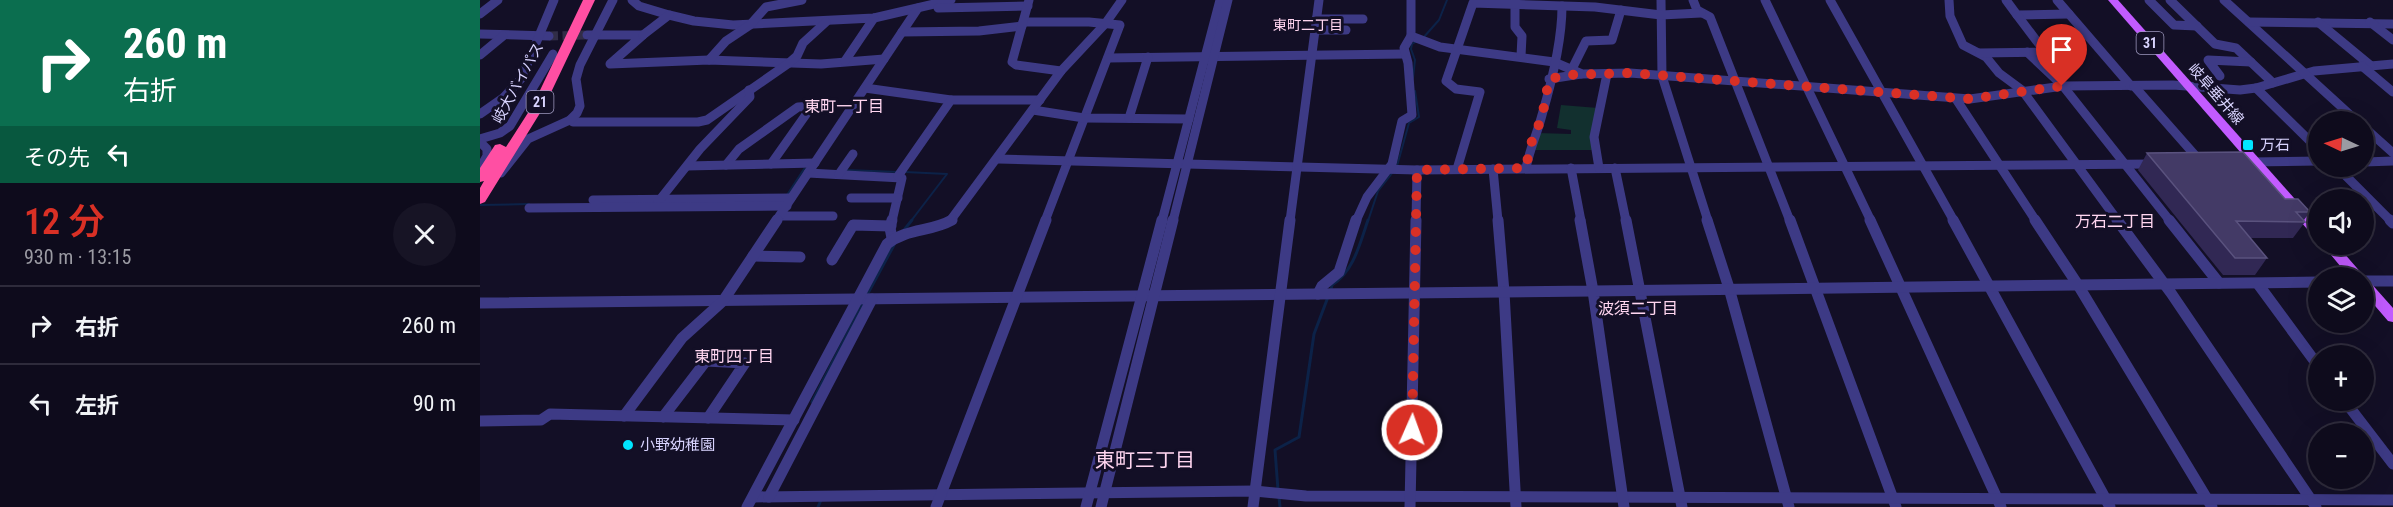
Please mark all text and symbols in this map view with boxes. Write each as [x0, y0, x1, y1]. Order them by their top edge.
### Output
district label: 東町二丁目 [1273, 17, 1343, 33]
text: 260 m [123, 19, 228, 68]
icon: right [24, 24, 102, 102]
pin [2036, 24, 2087, 86]
road number: 31 [2136, 32, 2164, 54]
icon: arrive [2045, 33, 2078, 66]
street label: 岐大バイパス [488, 39, 548, 127]
street label: 岐阜垂井線 [2185, 60, 2247, 128]
text: 右折 [123, 75, 177, 107]
road number: 21 [526, 91, 554, 113]
district label: 東町一丁目 [804, 97, 884, 116]
north arrow [2308, 111, 2374, 177]
map controls [2308, 111, 2374, 489]
place label: 万石 [2260, 136, 2290, 154]
icon: left [102, 138, 135, 171]
marker: 万石 [2241, 138, 2255, 152]
text: その先 [24, 145, 90, 170]
button: sound [2308, 189, 2374, 255]
text: 12 分 [24, 201, 105, 243]
button: close [393, 203, 456, 266]
district label: 万石二丁目 [2075, 212, 2155, 231]
text: 930 m · 13:15 [24, 245, 131, 269]
button: layers [2308, 267, 2374, 333]
district label: 波須二丁目 [1598, 299, 1678, 318]
icon: right [24, 309, 57, 342]
text: 260 m [402, 313, 456, 338]
text: 右折 [75, 315, 119, 340]
button: + [2308, 345, 2374, 411]
district label: 東町四丁目 [694, 347, 774, 366]
icon: left [24, 387, 57, 420]
text: 90 m [413, 391, 456, 416]
text: 左折 [75, 393, 119, 418]
position arrow [1380, 398, 1444, 462]
button: − [2308, 423, 2374, 489]
place label: 小野幼稚園 [640, 436, 715, 454]
marker: 小野幼稚園 [621, 438, 635, 452]
district label: 東町三丁目 [1095, 448, 1195, 472]

